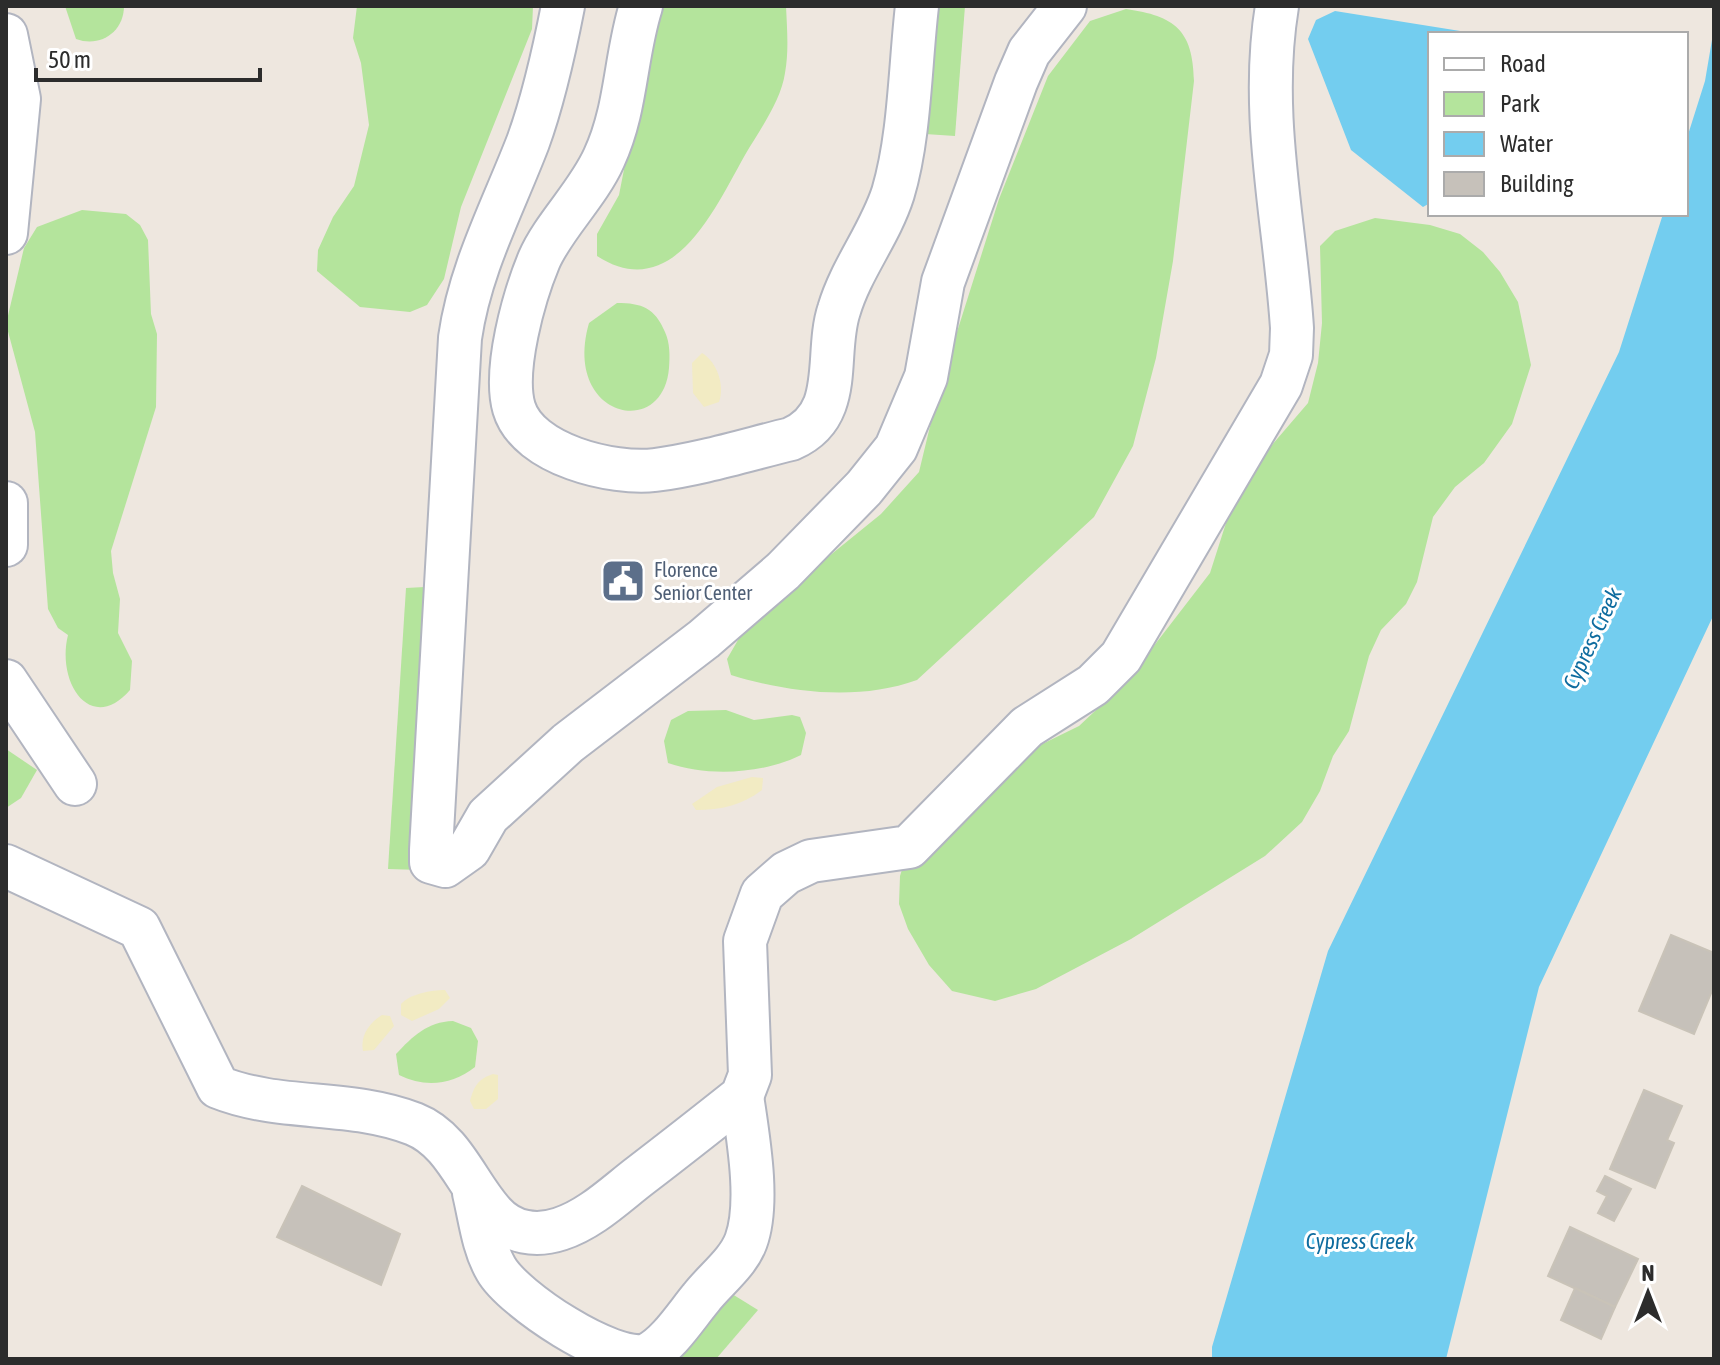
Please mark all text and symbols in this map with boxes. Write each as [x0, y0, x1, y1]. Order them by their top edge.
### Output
scale bar [36, 32, 260, 82]
legend [1428, 32, 1688, 216]
text: 50 m [48, 46, 91, 73]
text: Road [1500, 50, 1546, 77]
text: Park [1500, 90, 1541, 117]
text: Water [1500, 130, 1553, 157]
text: Building [1500, 170, 1574, 197]
public building icon: Florence Senior Center [599, 557, 647, 605]
place label: Florence Senior Center [654, 558, 753, 604]
water label: Cypress Creek [1557, 583, 1627, 693]
water label: Cypress Creek [1306, 1228, 1415, 1254]
north arrow [1608, 1253, 1688, 1333]
text: N [1642, 1260, 1654, 1286]

